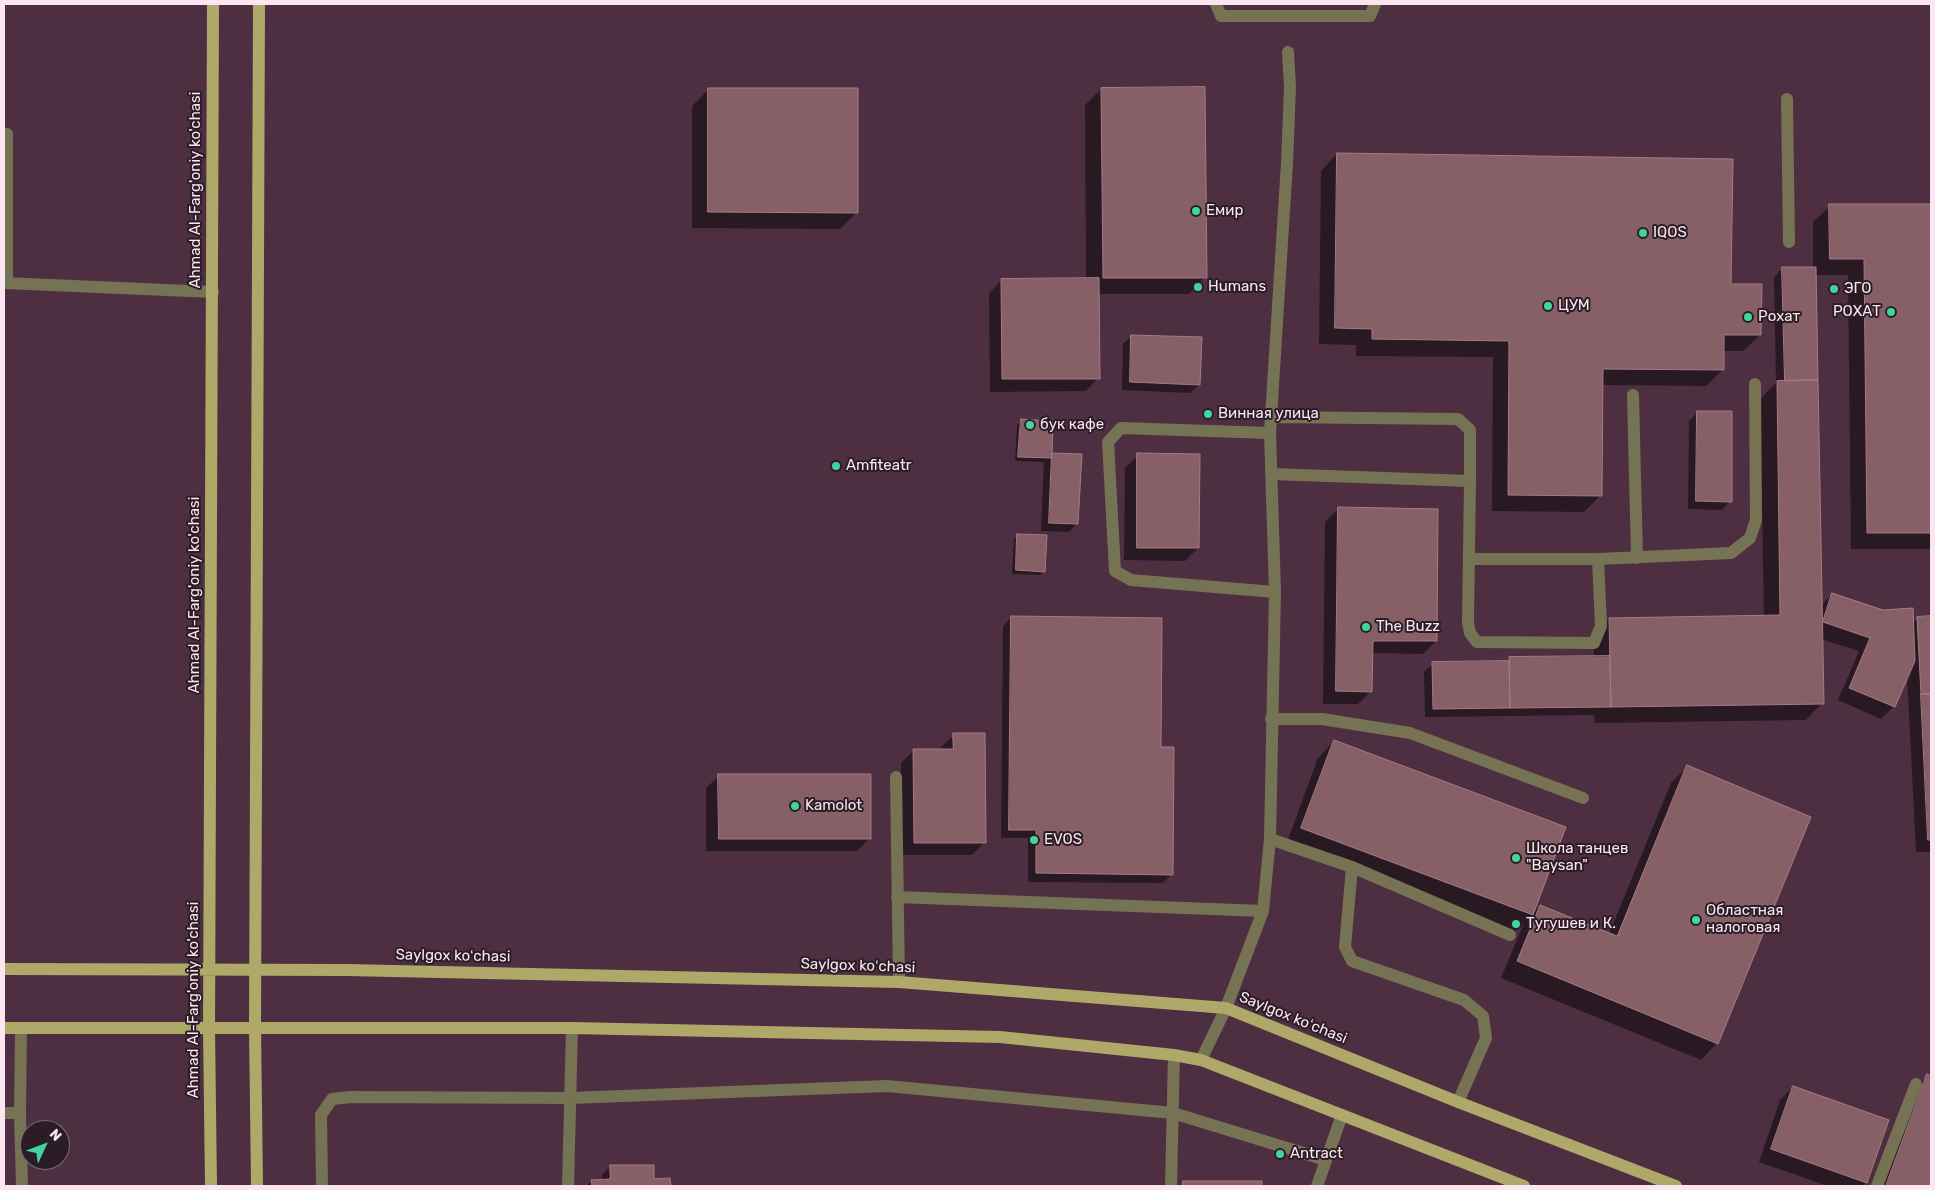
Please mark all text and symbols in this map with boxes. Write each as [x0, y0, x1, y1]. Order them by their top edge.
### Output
street label: Ahmad Al-Farg'oniy ko'chasi [187, 92, 205, 288]
place label: Емир [1206, 202, 1243, 220]
marker: Емир [1190, 205, 1202, 217]
place label: IQOS [1653, 224, 1687, 242]
marker: IQOS [1637, 227, 1649, 239]
place label: Humans [1208, 278, 1266, 296]
place label: ЭГО [1844, 280, 1871, 298]
marker: Humans [1192, 281, 1204, 293]
marker: ЭГО [1828, 283, 1840, 295]
place label: ЦУМ [1558, 297, 1590, 315]
marker: ЦУМ [1542, 300, 1554, 312]
place label: РОХАТ [1833, 303, 1881, 321]
marker: РОХАТ [1885, 306, 1897, 318]
place label: Рохат [1758, 308, 1800, 326]
marker: Рохат [1742, 311, 1754, 323]
place label: Винная улица [1218, 405, 1319, 423]
marker: Винная улица [1202, 408, 1214, 420]
place label: бук кафе [1040, 416, 1104, 434]
marker: бук кафе [1024, 419, 1036, 431]
place label: Amfiteatr [846, 457, 912, 475]
marker: Amfiteatr [830, 460, 842, 472]
street label: Ahmad Al-Farg'oniy ko'chasi [186, 497, 204, 693]
place label: The Buzz [1376, 618, 1440, 636]
marker: The Buzz [1360, 621, 1372, 633]
place label: Kamolot [805, 797, 862, 815]
marker: Kamolot [789, 800, 801, 812]
place label: EVOS [1044, 831, 1082, 849]
marker: EVOS [1028, 834, 1040, 846]
place label: Школа танцев "Baysan" [1526, 840, 1628, 875]
marker: Школа танцев "Baysan" [1510, 852, 1522, 864]
street label: Ahmad Al-Farg'oniy ko'chasi [185, 902, 203, 1098]
place label: Областная налоговая [1706, 902, 1783, 937]
marker: Областная налоговая [1690, 914, 1702, 926]
place label: Тугушев и К. [1526, 915, 1616, 933]
marker: Тугушев и К. [1510, 918, 1522, 930]
street label: Saylgox koʻchasi [395, 946, 511, 966]
street label: Saylgox koʻchasi [800, 955, 916, 977]
street label: Saylgox koʻchasi [1236, 988, 1350, 1048]
north arrow [20, 1120, 70, 1170]
text: N [46, 1126, 65, 1145]
place label: Antract [1290, 1145, 1343, 1163]
marker: Antract [1274, 1148, 1286, 1160]

